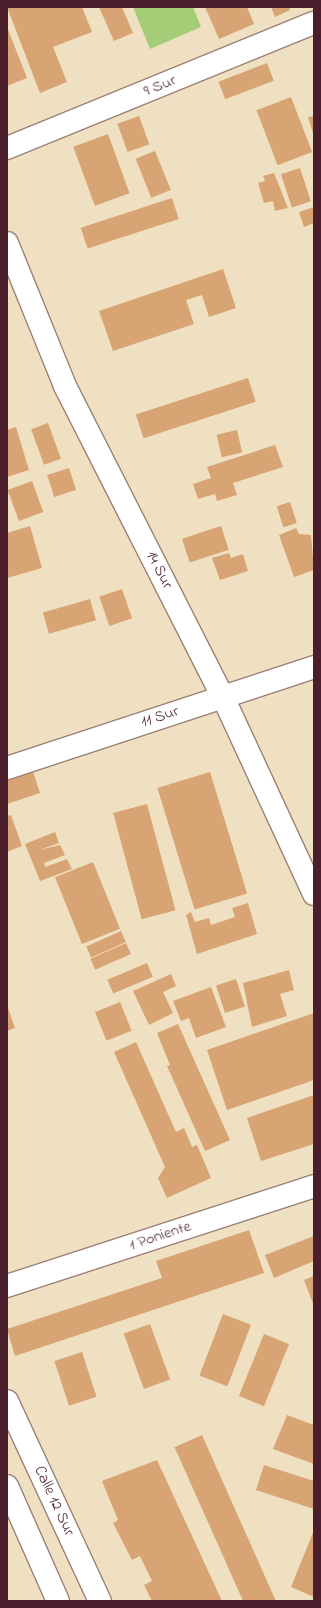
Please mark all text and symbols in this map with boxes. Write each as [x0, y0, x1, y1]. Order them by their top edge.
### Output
street label: 9 Sur [141, 71, 179, 101]
street label: 14 Sur [141, 548, 177, 592]
street label: 11 Sur [139, 702, 181, 732]
street label: 1 Poniente [127, 1217, 193, 1255]
street label: Calle 12 Sur [29, 1463, 79, 1539]

